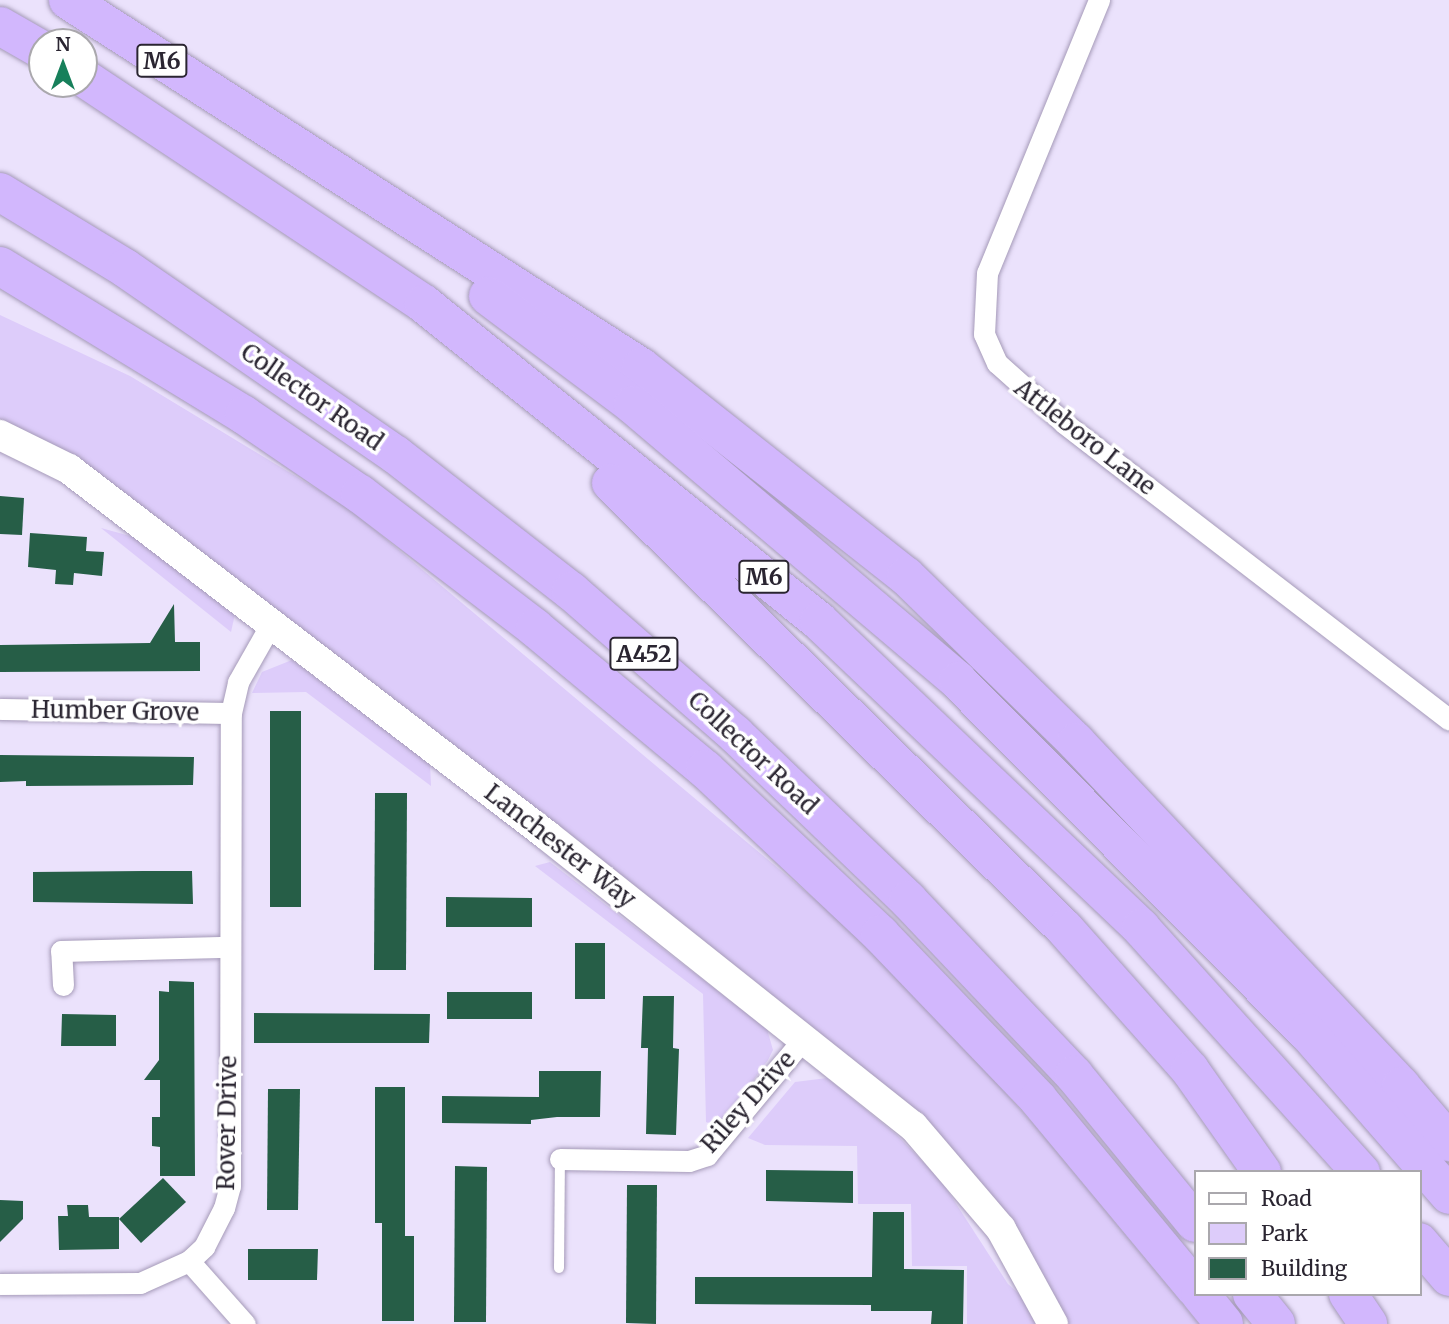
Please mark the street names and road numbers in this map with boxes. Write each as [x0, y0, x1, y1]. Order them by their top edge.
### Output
road number: M6 [136, 41, 188, 80]
street label: Collector Road [235, 337, 389, 457]
street label: Attleboro Lane [1009, 373, 1161, 501]
road number: M6 [738, 558, 790, 596]
road number: A452 [609, 634, 679, 674]
street label: Collector Road [682, 686, 824, 820]
street label: Humber Grove [31, 695, 199, 727]
street label: Lanchester Way [479, 778, 641, 914]
street label: Riley Drive [695, 1045, 801, 1159]
street label: Rover Drive [211, 1055, 243, 1191]

